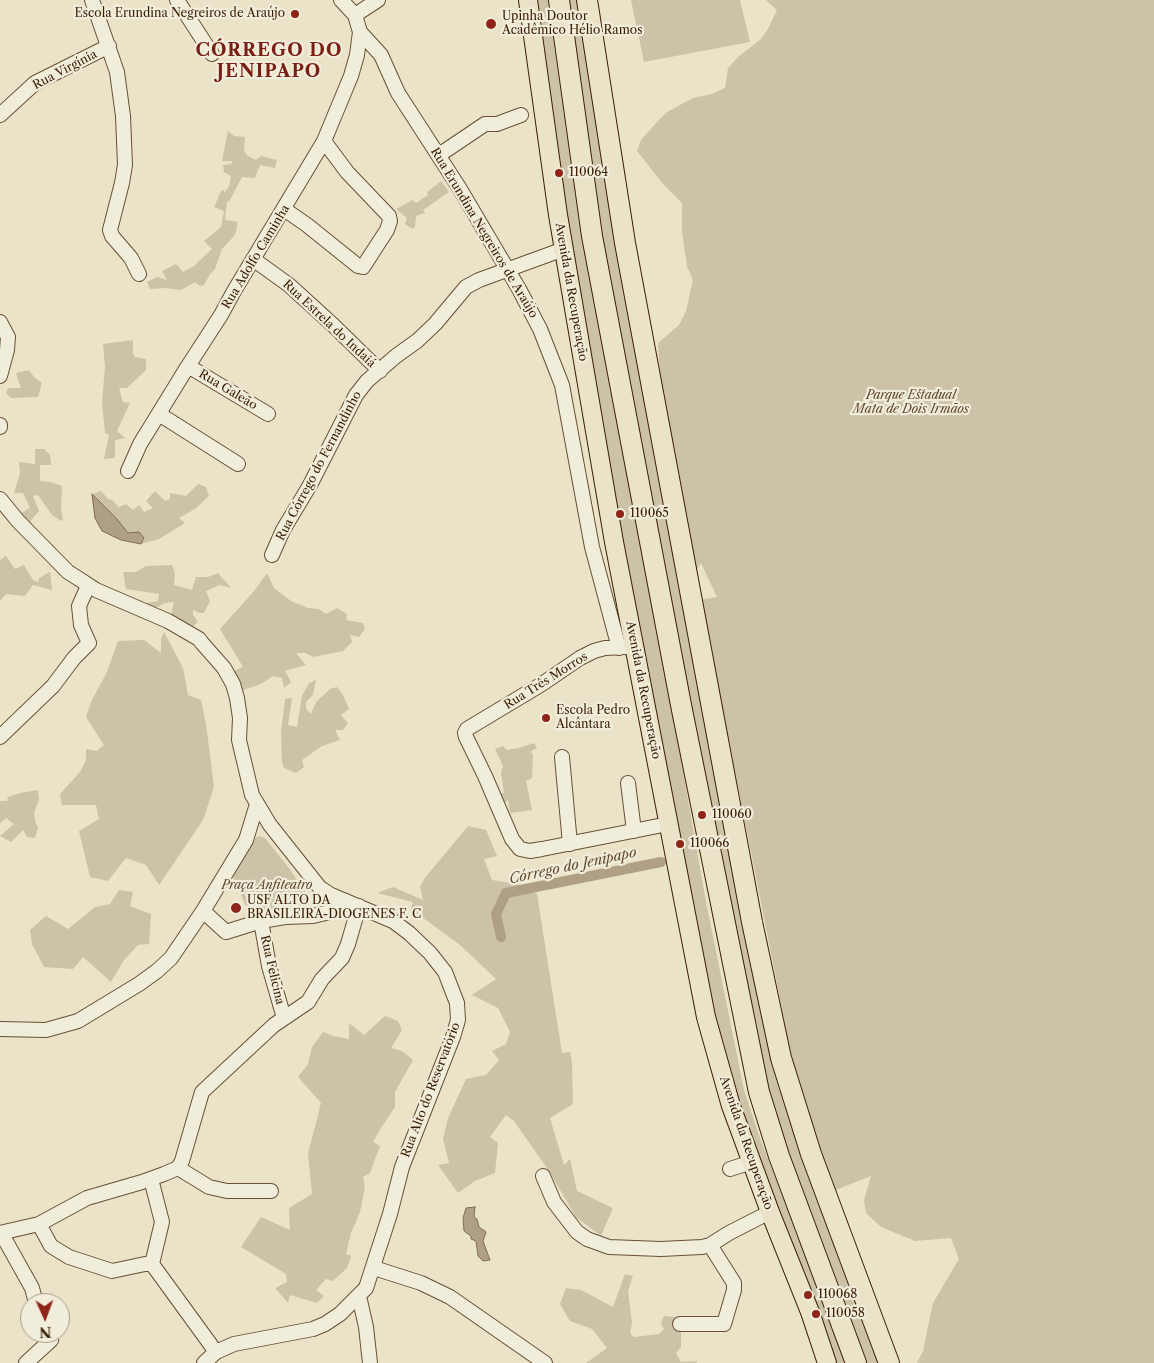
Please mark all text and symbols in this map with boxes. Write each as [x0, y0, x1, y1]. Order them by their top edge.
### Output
place label: Escola Erundina Negreiros de Araújo [74, 7, 285, 21]
marker: Escola Erundina Negreiros de Araújo [289, 8, 301, 20]
place label: Upinha Doutor Acadêmico Hélio Ramos [502, 10, 642, 38]
marker: Upinha Doutor Acadêmico Hélio Ramos [484, 17, 498, 31]
district label: CÓRREGO DO JENIPAPO [194, 40, 344, 82]
street label: Rua Virgínia [31, 47, 99, 93]
street label: Rua Erundina Negreiros de Araújo [427, 145, 541, 321]
place label: 110064 [569, 166, 608, 180]
marker: 110064 [553, 167, 565, 179]
street label: Rua Adolfo Caminha [219, 202, 293, 312]
street label: Avenida da Recuperação [552, 222, 590, 362]
street label: Rua Estrela do Indaiá [280, 277, 378, 371]
street label: Rua Galeão [196, 367, 260, 413]
street label: Rua Córrego do Fernandinho [273, 389, 365, 543]
park label: Parque Estadual Mata de Dois Irmãos [853, 389, 969, 417]
place label: 110065 [630, 507, 669, 521]
marker: 110065 [614, 508, 626, 520]
street label: Avenida da Recuperação [623, 620, 663, 760]
street label: Rua Três Morros [502, 650, 590, 712]
place label: Escola Pedro Alcântara [556, 704, 630, 732]
marker: Escola Pedro Alcântara [540, 712, 552, 724]
place label: 110060 [712, 808, 752, 822]
marker: 110060 [696, 809, 708, 821]
place label: 110066 [690, 837, 729, 851]
marker: 110066 [674, 838, 686, 850]
water label: Córrego do Jenipapo [508, 844, 638, 888]
park label: Praça Anfiteatro [222, 879, 312, 893]
place label: USF ALTO DA BRASILEIRA-DIOGENES F. C [247, 894, 421, 922]
marker: USF ALTO DA BRASILEIRA-DIOGENES F. C [229, 901, 243, 915]
street label: Rua Felicina [257, 934, 287, 1006]
street label: Rua Alto do Reservatório [399, 1020, 463, 1160]
street label: Avenida da Recuperação [716, 1074, 776, 1212]
place label: 110068 [818, 1288, 857, 1302]
marker: 110068 [802, 1289, 814, 1301]
north arrow [20, 1293, 70, 1343]
place label: 110058 [826, 1307, 865, 1321]
marker: 110058 [810, 1308, 822, 1320]
text: N [39, 1323, 52, 1341]

